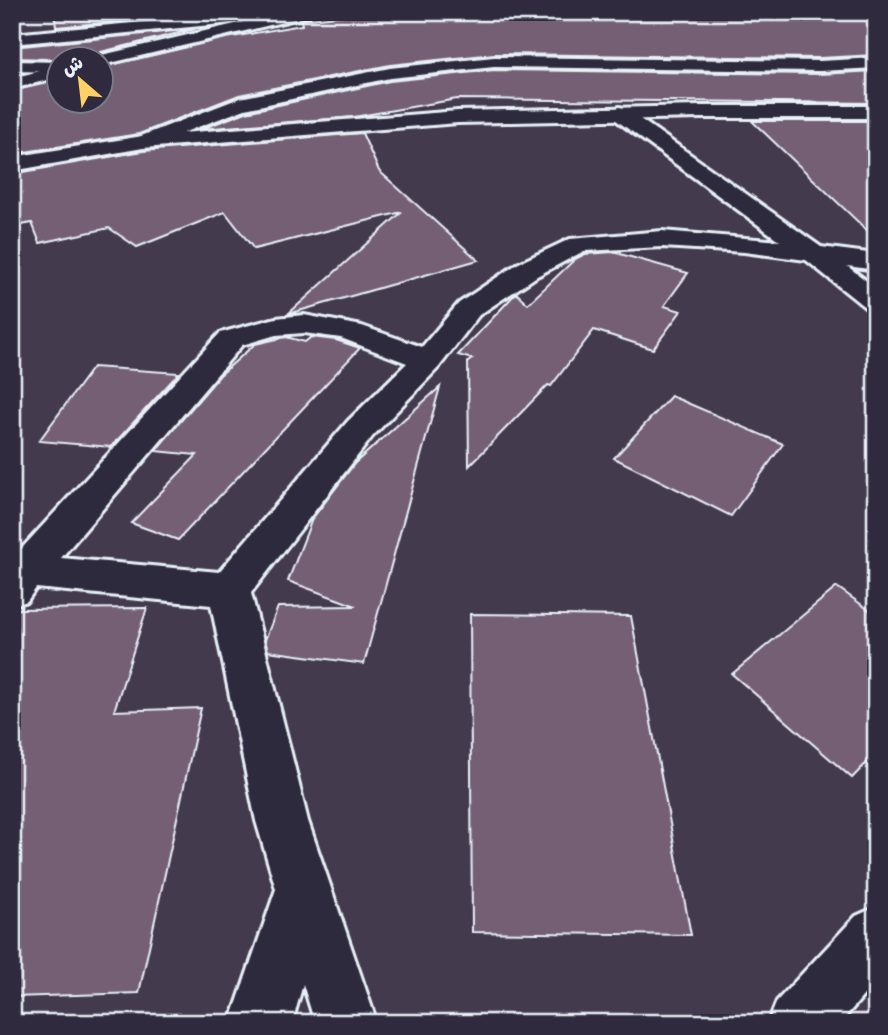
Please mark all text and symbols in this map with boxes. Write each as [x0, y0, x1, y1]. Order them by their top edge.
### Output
north arrow [46, 46, 116, 116]
text: ش [57, 49, 87, 81]

